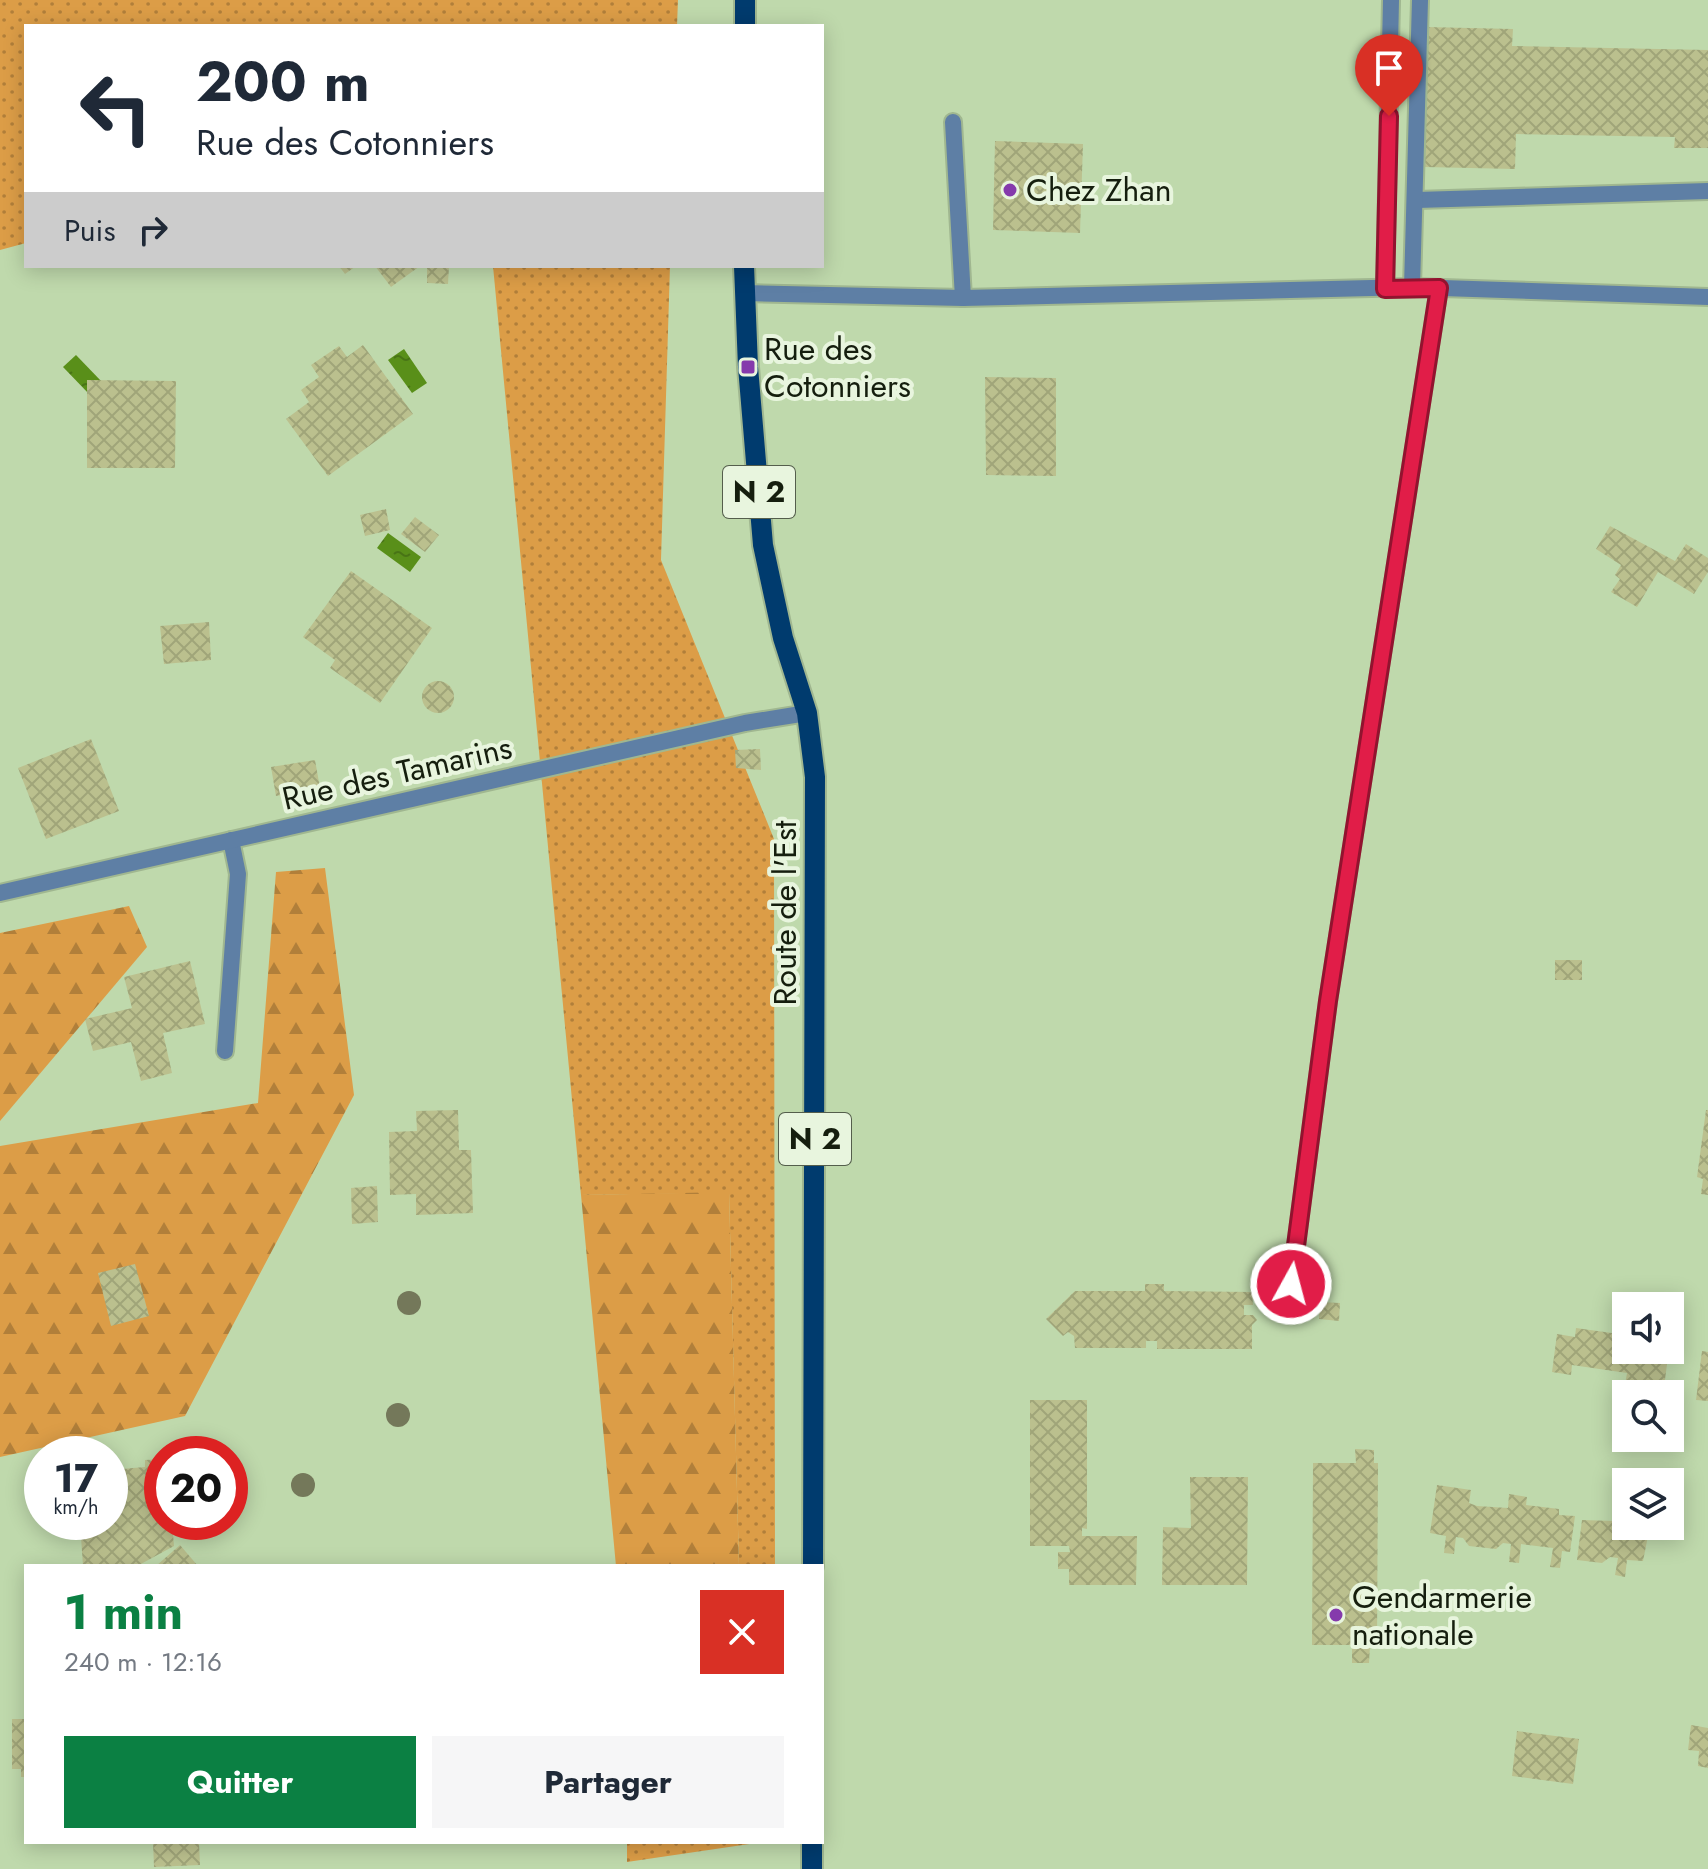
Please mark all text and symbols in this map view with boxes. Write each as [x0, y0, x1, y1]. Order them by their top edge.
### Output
pin [1355, 34, 1423, 116]
text: 200 m [196, 41, 370, 122]
icon: arrive [1367, 46, 1411, 90]
icon: left [64, 56, 168, 160]
text: Rue des Cotonniers [196, 116, 494, 168]
place label: Chez Zhan [1026, 167, 1171, 213]
marker: Chez Zhan [1001, 181, 1019, 199]
icon: right [131, 208, 175, 252]
text: Puis [64, 209, 115, 252]
place label: Rue des Cotonniers [764, 326, 911, 409]
marker: Rue des Cotonniers [739, 358, 757, 376]
road number: N 2 [723, 466, 795, 518]
street label: Rue des Tamarins [278, 724, 516, 822]
street label: Route de l'Est [762, 820, 808, 1005]
road number: N 2 [779, 1113, 851, 1165]
position arrow [1249, 1242, 1333, 1326]
map controls [1612, 1292, 1684, 1540]
button: sound [1612, 1292, 1684, 1364]
button: search [1612, 1380, 1684, 1452]
speed limit sign: 20 [144, 1436, 248, 1540]
text: 17 [54, 1449, 98, 1507]
button: layers [1612, 1468, 1684, 1540]
text: km/h [53, 1493, 99, 1522]
place label: Gendarmerie nationale [1352, 1574, 1532, 1657]
text: 1 min [64, 1578, 183, 1647]
button: close [700, 1590, 784, 1674]
marker: Gendarmerie nationale [1327, 1606, 1345, 1624]
text: 240 m · 12:16 [64, 1643, 222, 1681]
button: Quitter [64, 1736, 416, 1828]
button: Partager [432, 1736, 784, 1828]

